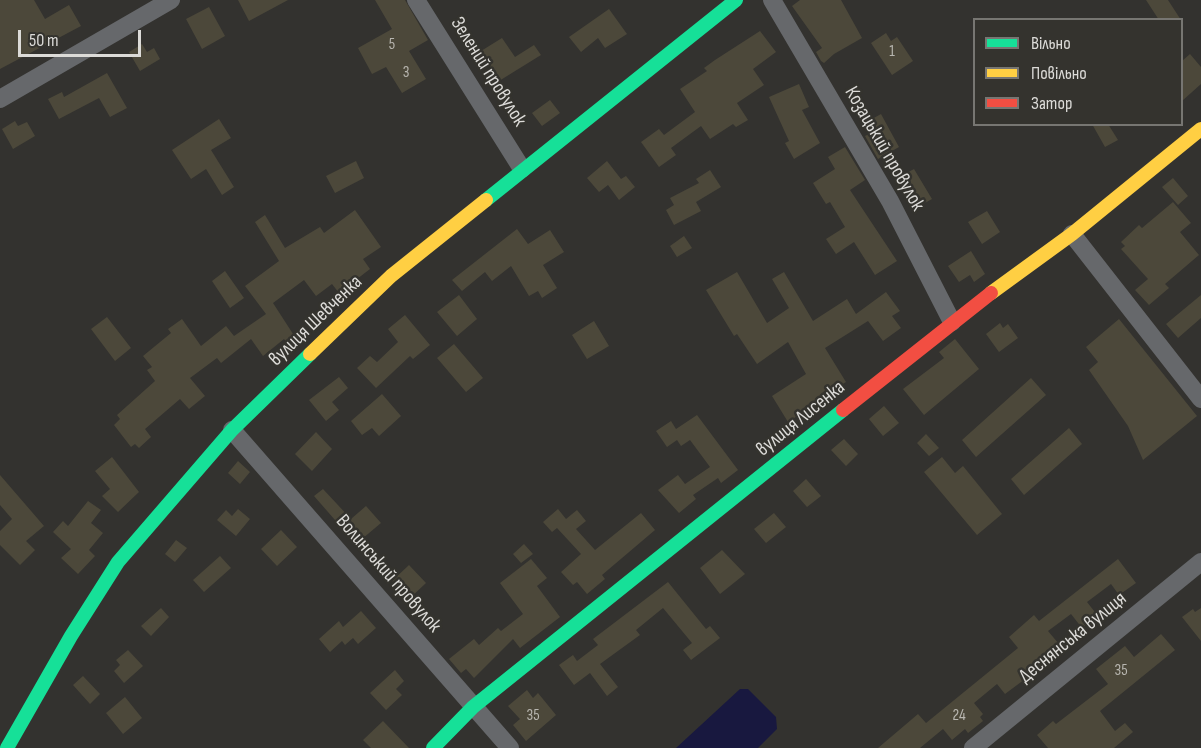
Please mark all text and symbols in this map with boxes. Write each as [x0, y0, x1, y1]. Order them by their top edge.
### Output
street label: Зелений провулок [445, 13, 531, 131]
scale bar [21, 18, 144, 56]
legend [973, 18, 1183, 126]
text: 50 m [29, 30, 59, 51]
text: Вільно [1031, 33, 1071, 54]
house number: 5 [389, 35, 395, 55]
house number: 1 [889, 42, 895, 62]
house number: 3 [403, 63, 409, 83]
text: Повільно [1031, 63, 1087, 84]
street label: Козацький провулок [839, 82, 929, 216]
text: Затор [1031, 93, 1072, 114]
street label: вулиця Шевченка [264, 271, 368, 371]
street label: вулиця Лисенка [752, 376, 850, 462]
street label: Волинський провулок [330, 510, 446, 638]
street label: Деснянська вулиця [1014, 587, 1132, 689]
house number: 35 [1114, 661, 1128, 681]
house number: 35 [526, 706, 540, 726]
house number: 24 [952, 706, 966, 726]

